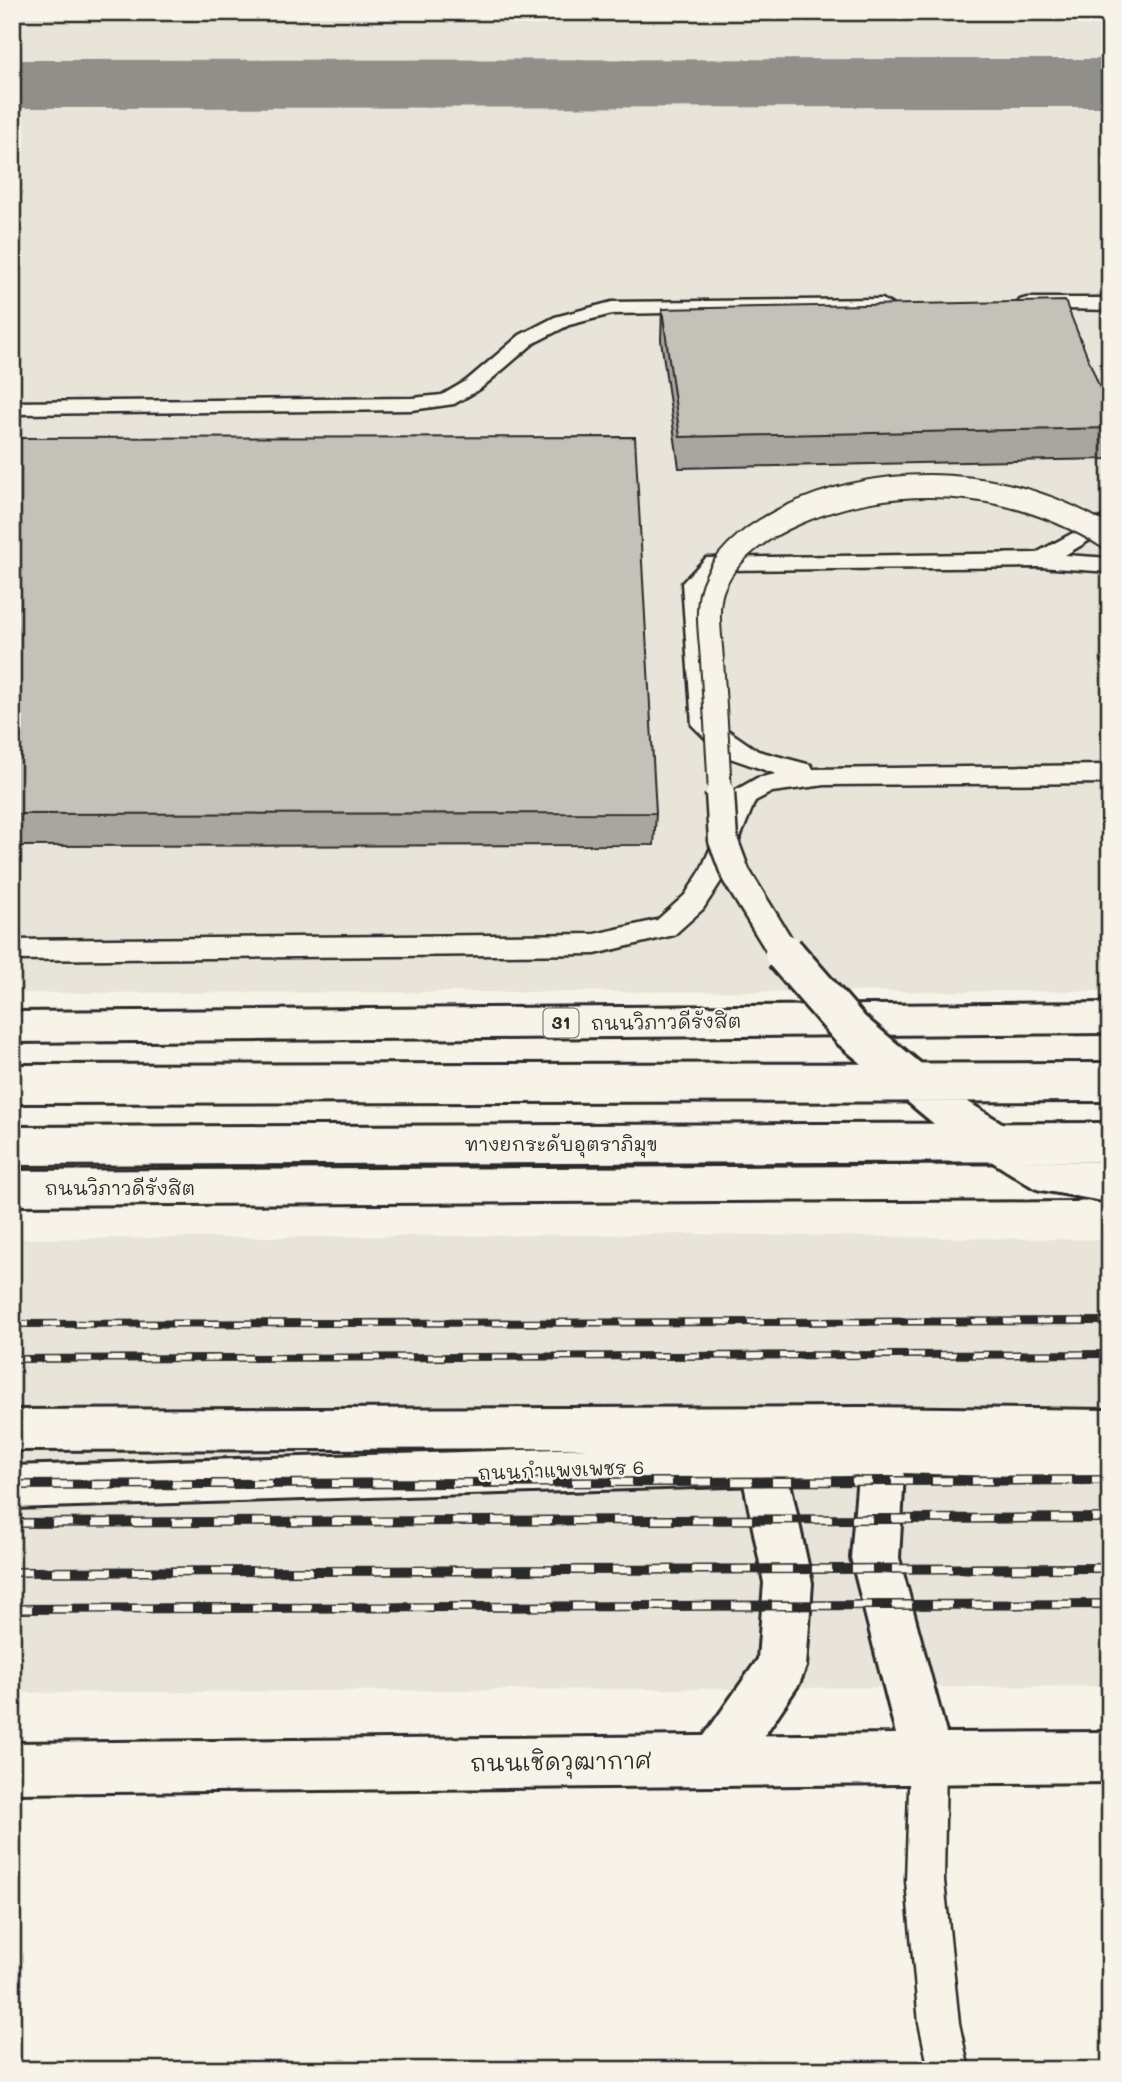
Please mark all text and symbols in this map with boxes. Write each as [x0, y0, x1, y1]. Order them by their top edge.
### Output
road number: 31 [544, 1008, 578, 1038]
street label: ถนนวิภาวดีรังสิต [591, 1008, 741, 1035]
street label: ทางยกระดับอุตราภิมุข [464, 1131, 658, 1158]
street label: ถนนวิภาวดีรังสิต [45, 1175, 195, 1200]
street label: ถนนกำแพงเพชร 6 [477, 1454, 645, 1485]
street label: ถนนเชิดวุฒากาศ [470, 1744, 652, 1781]

